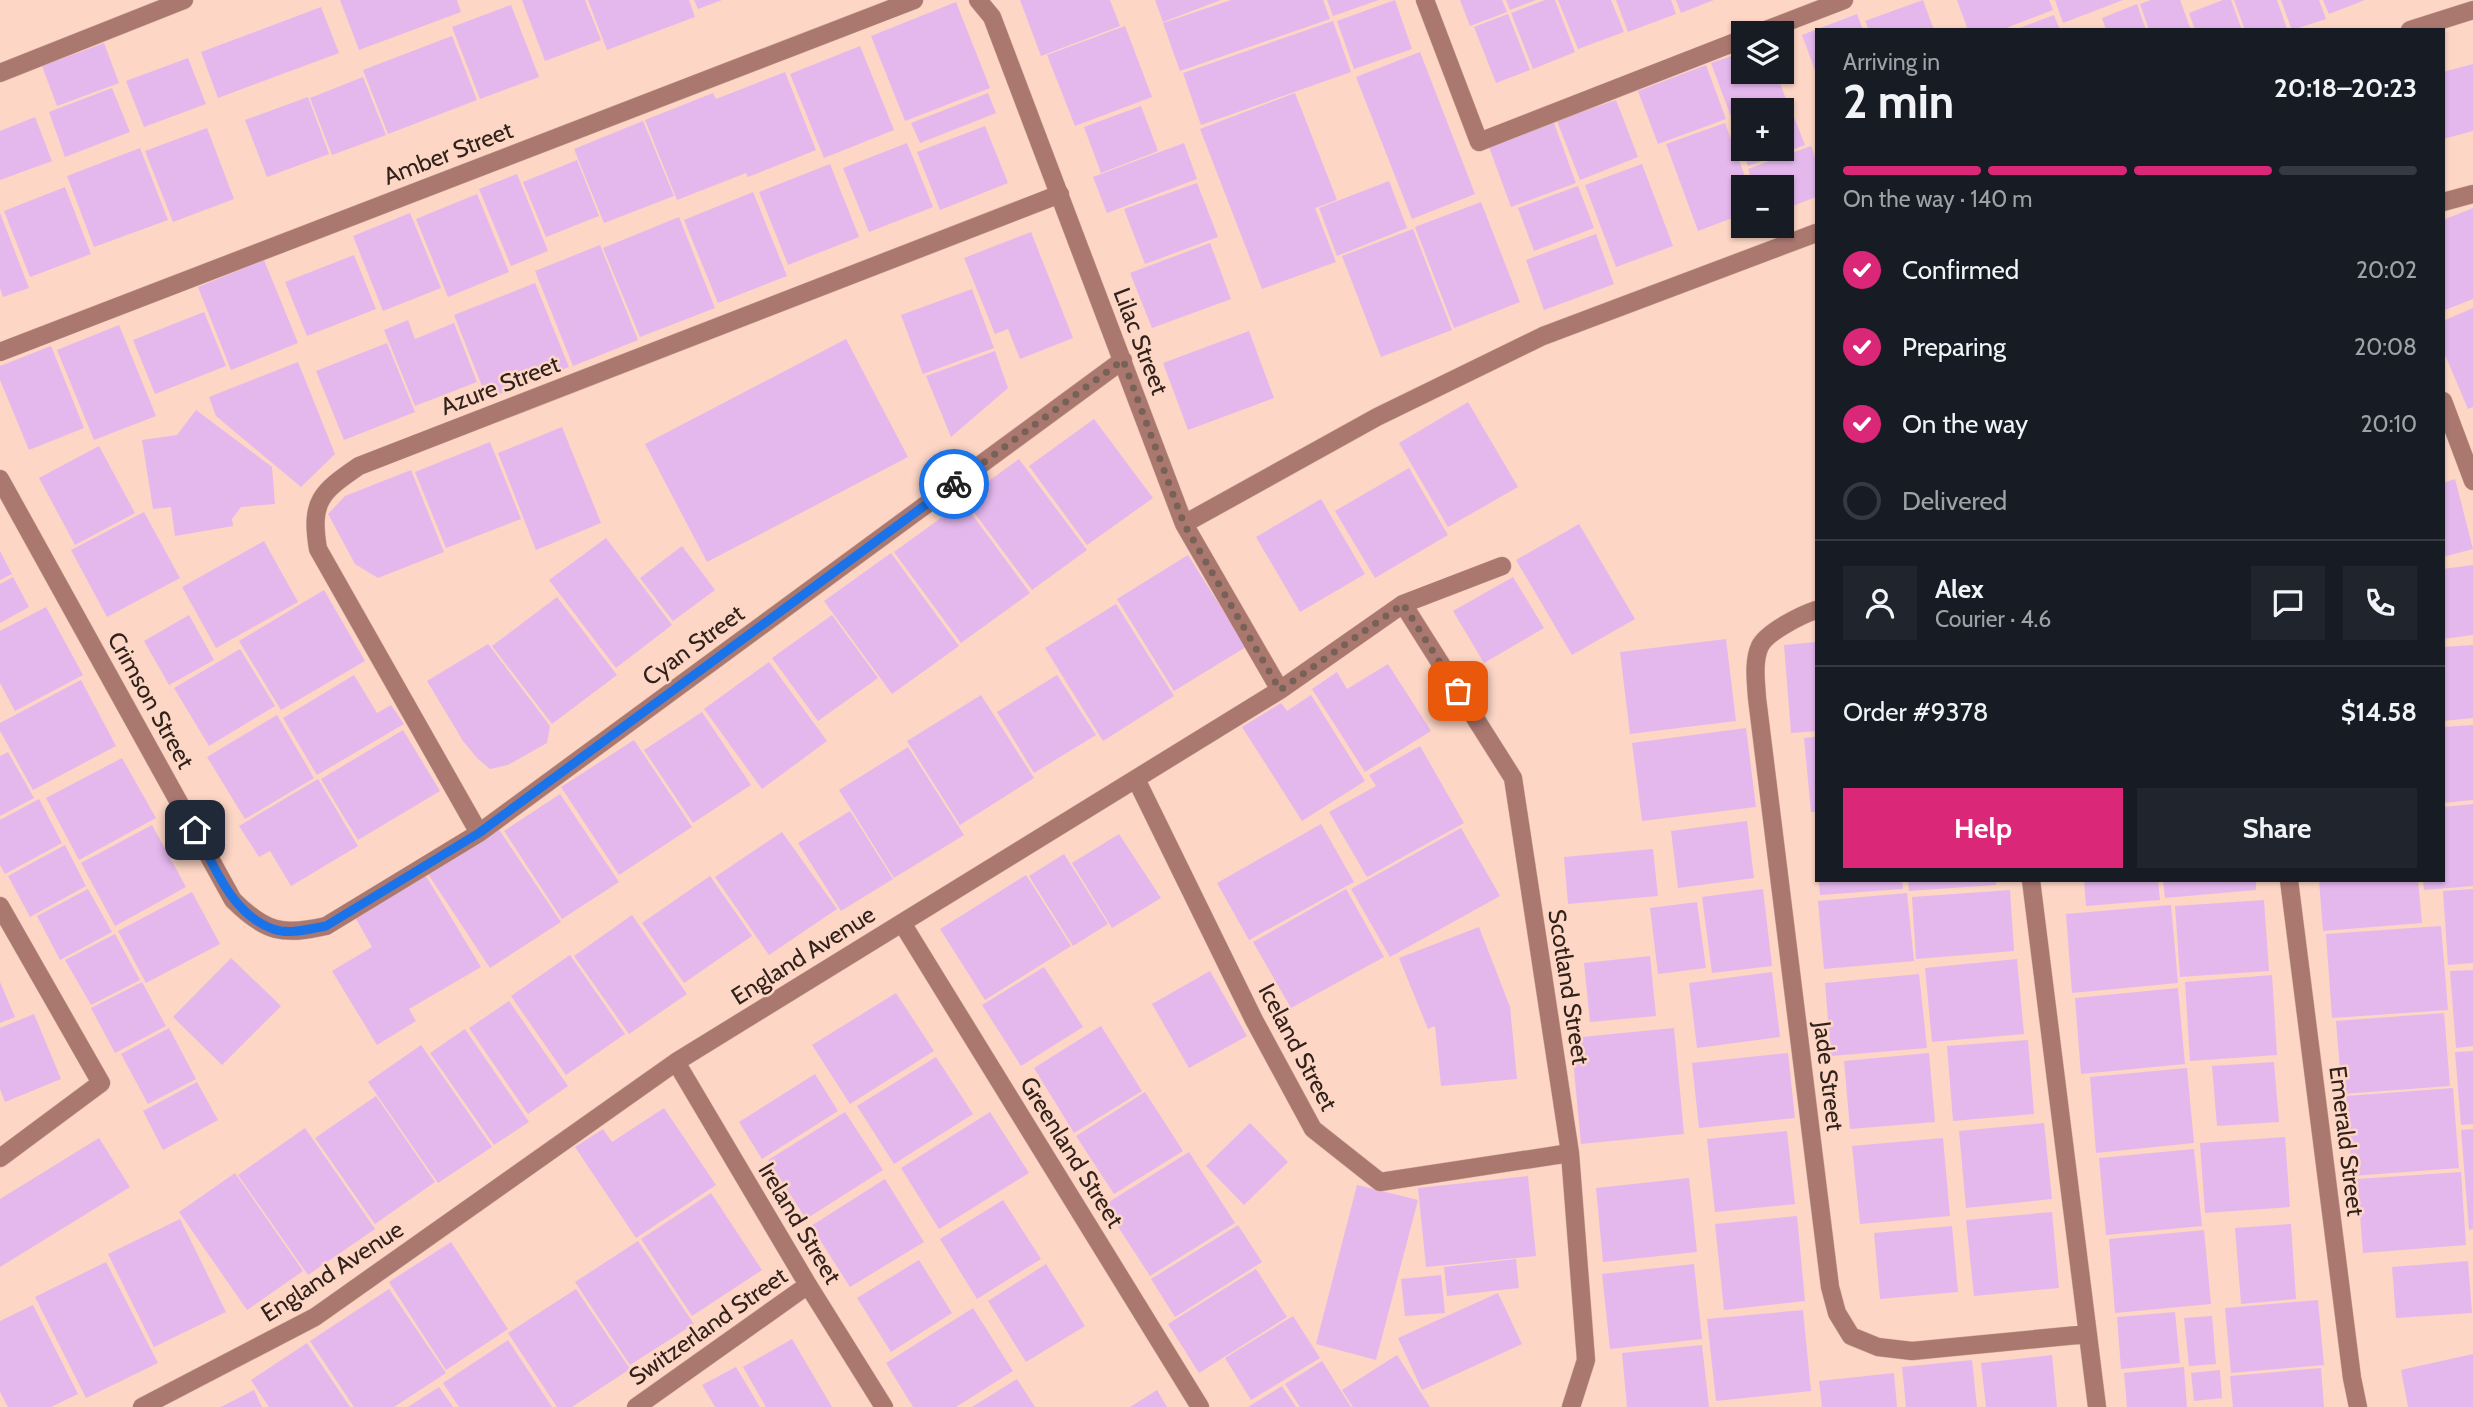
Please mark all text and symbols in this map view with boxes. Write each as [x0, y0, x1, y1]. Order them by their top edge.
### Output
map controls [1731, 21, 1794, 238]
button: layers [1731, 21, 1794, 84]
text: Arriving in [1843, 48, 1940, 76]
text: 20:18–20:23 [2274, 72, 2417, 104]
text: 2 min [1843, 74, 1954, 130]
button: + [1731, 98, 1794, 161]
street label: Amber Street [379, 115, 517, 191]
button: − [1731, 175, 1794, 238]
text: On the way · 140 m [1843, 185, 2033, 213]
icon: check [1843, 251, 1881, 289]
text: Confirmed [1902, 254, 2019, 286]
text: 20:02 [2356, 256, 2417, 284]
street label: Lilac Street [1107, 283, 1175, 399]
icon: check [1843, 328, 1881, 366]
text: Preparing [1902, 331, 2006, 363]
text: 20:08 [2354, 333, 2417, 361]
street label: Azure Street [436, 349, 564, 421]
icon: check [1843, 405, 1881, 443]
text: On the way [1902, 408, 2028, 440]
text: 20:10 [2361, 410, 2417, 438]
courier [919, 449, 989, 519]
icon: bike [935, 465, 973, 503]
text: Delivered [1902, 485, 2007, 517]
button: person [1843, 566, 1917, 640]
button: chat [2251, 566, 2325, 640]
button: phone [2343, 566, 2417, 640]
text: Alex [1935, 573, 1984, 605]
street label: Cyan Street [636, 598, 750, 692]
text: Courier · 4.6 [1935, 605, 2051, 633]
street label: Crimson Street [101, 627, 201, 773]
pin [1428, 661, 1488, 721]
icon: bag [1439, 672, 1477, 710]
text: Order #9378 [1843, 696, 1989, 728]
text: $14.58 [2341, 696, 2417, 728]
button: Help [1843, 788, 2123, 868]
button: Share [2137, 788, 2417, 868]
pin [165, 800, 225, 860]
icon: home [176, 811, 214, 849]
street label: England Avenue [726, 899, 880, 1011]
street label: Scotland Street [1542, 907, 1596, 1067]
street label: Iceland Street [1252, 978, 1344, 1116]
street label: Jade Street [1808, 1019, 1850, 1132]
street label: Emerald Street [2323, 1064, 2371, 1218]
street label: Greenland Street [1014, 1071, 1130, 1233]
street label: Ireland Street [752, 1157, 848, 1289]
street label: England Avenue [255, 1214, 409, 1328]
street label: Switzerland Street [623, 1261, 793, 1391]

